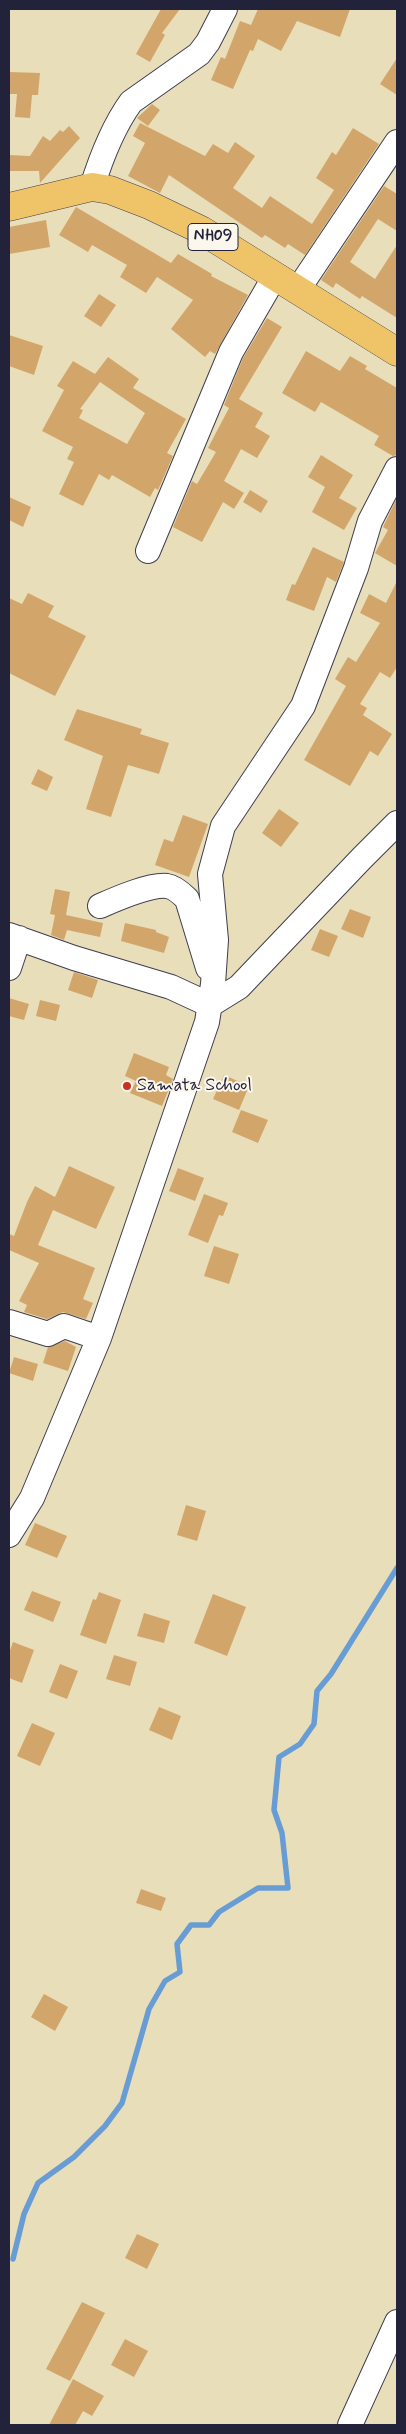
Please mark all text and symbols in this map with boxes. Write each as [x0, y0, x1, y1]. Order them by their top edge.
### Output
road number: NH09 [188, 223, 238, 250]
place label: Samata School [137, 1075, 252, 1097]
marker: Samata School [121, 1080, 133, 1092]

